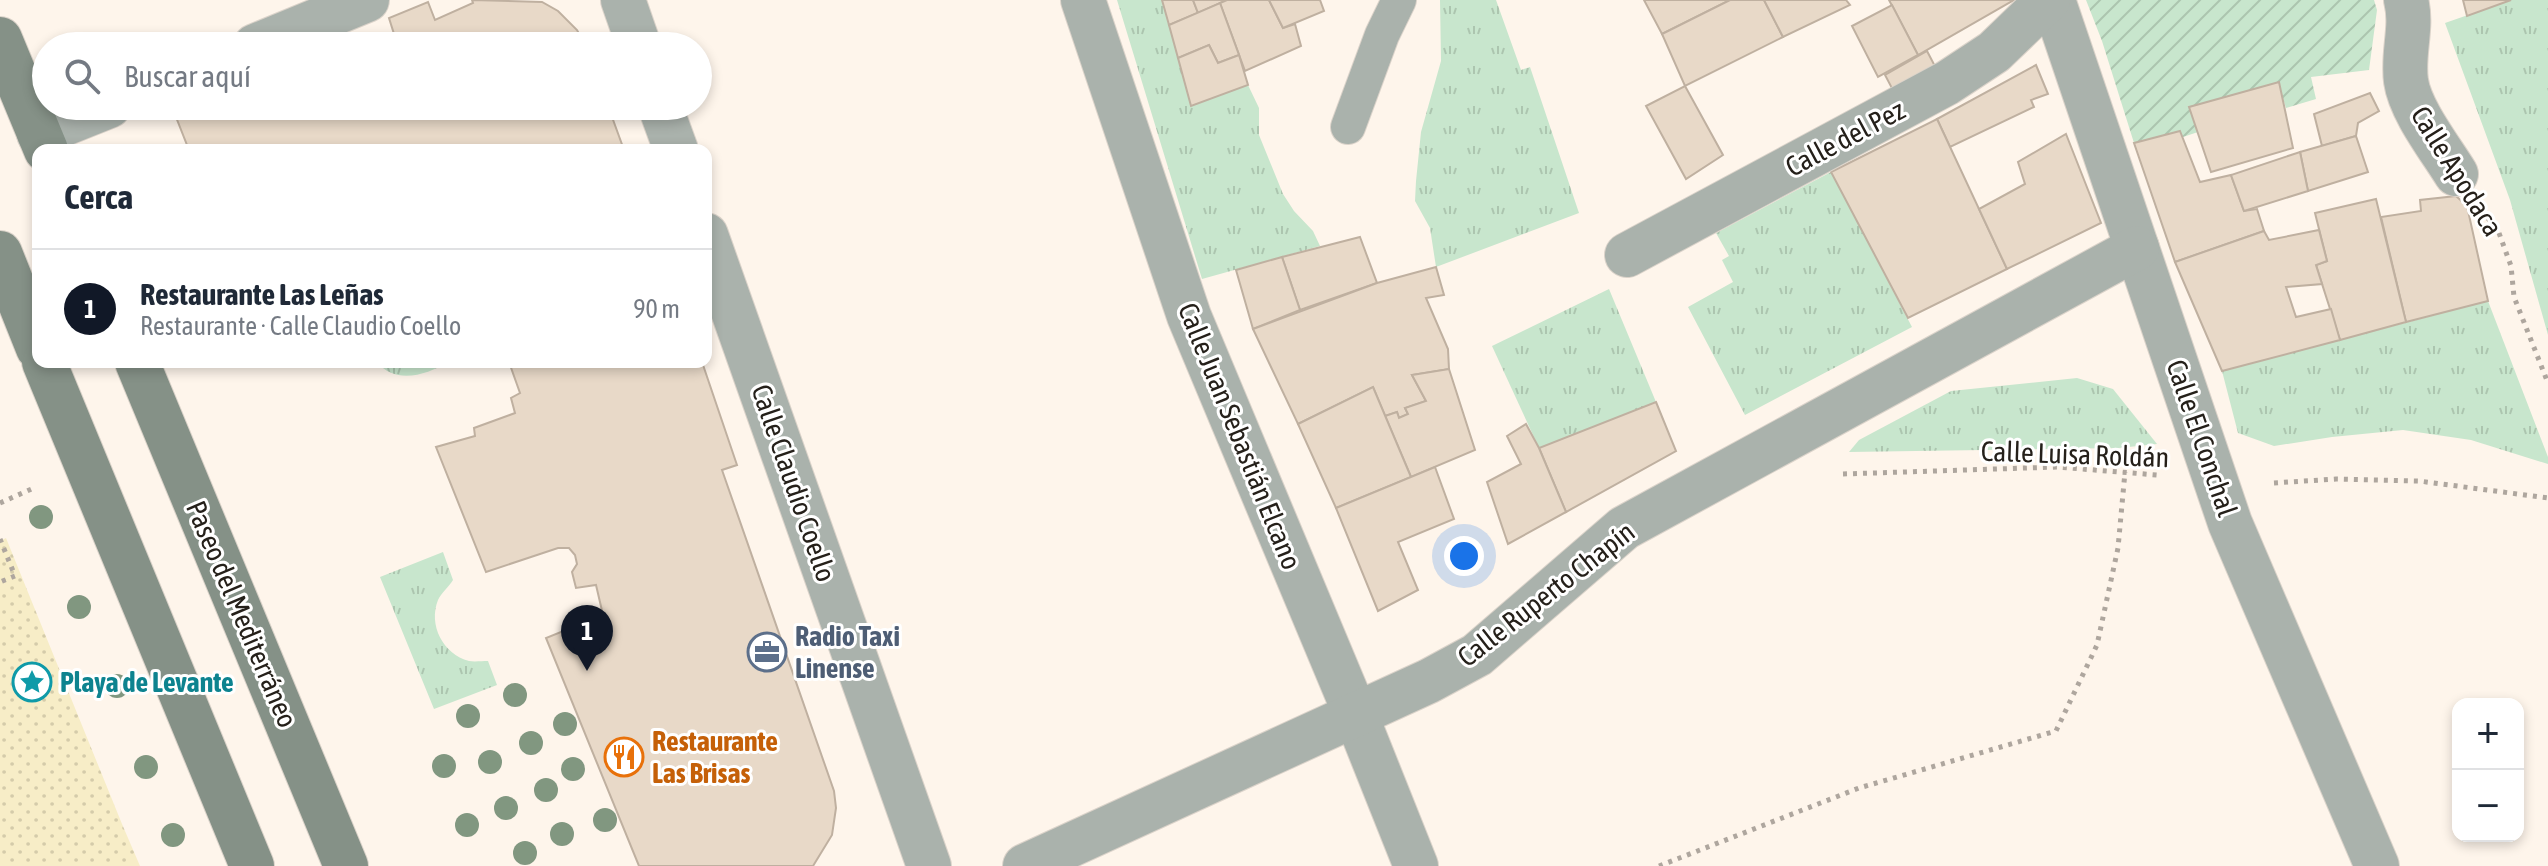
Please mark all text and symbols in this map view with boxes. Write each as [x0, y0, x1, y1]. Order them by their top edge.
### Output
search box [32, 32, 712, 120]
icon: search [60, 54, 104, 98]
text: Buscar aquí [124, 59, 251, 93]
street label: Calle del Pez [1780, 93, 1910, 183]
street label: Calle Apodaca [2405, 100, 2509, 242]
text: Cerca [64, 177, 133, 216]
text: Restaurante Las Leñas [140, 277, 384, 311]
text: 1 [84, 294, 96, 324]
text: 90 m [633, 294, 680, 324]
street label: Calle Juan Sebastián Elcano [1172, 298, 1308, 574]
text: Restaurante · Calle Claudio Coello [140, 311, 461, 341]
street label: Calle El Conchal [2160, 355, 2244, 521]
street label: Calle Claudio Coello [745, 380, 843, 586]
street label: Calle Luisa Roldán [1980, 435, 2170, 473]
street label: Paseo del Mediterráneo [180, 496, 304, 732]
street label: Calle Ruperto Chapín [1451, 515, 1641, 673]
your location [1444, 536, 1484, 576]
pin: 1 [561, 605, 613, 671]
place label: Radio Taxi Linense [795, 620, 900, 684]
office icon: Radio Taxi Linense [746, 631, 788, 673]
place icon: Playa de Levante [11, 661, 53, 703]
place label: Playa de Levante [60, 666, 234, 698]
map controls [2452, 698, 2524, 842]
button: + [2452, 698, 2524, 770]
place label: Restaurante Las Brisas [652, 725, 778, 789]
restaurant icon: Restaurante Las Brisas [603, 736, 645, 778]
button: − [2452, 770, 2524, 842]

